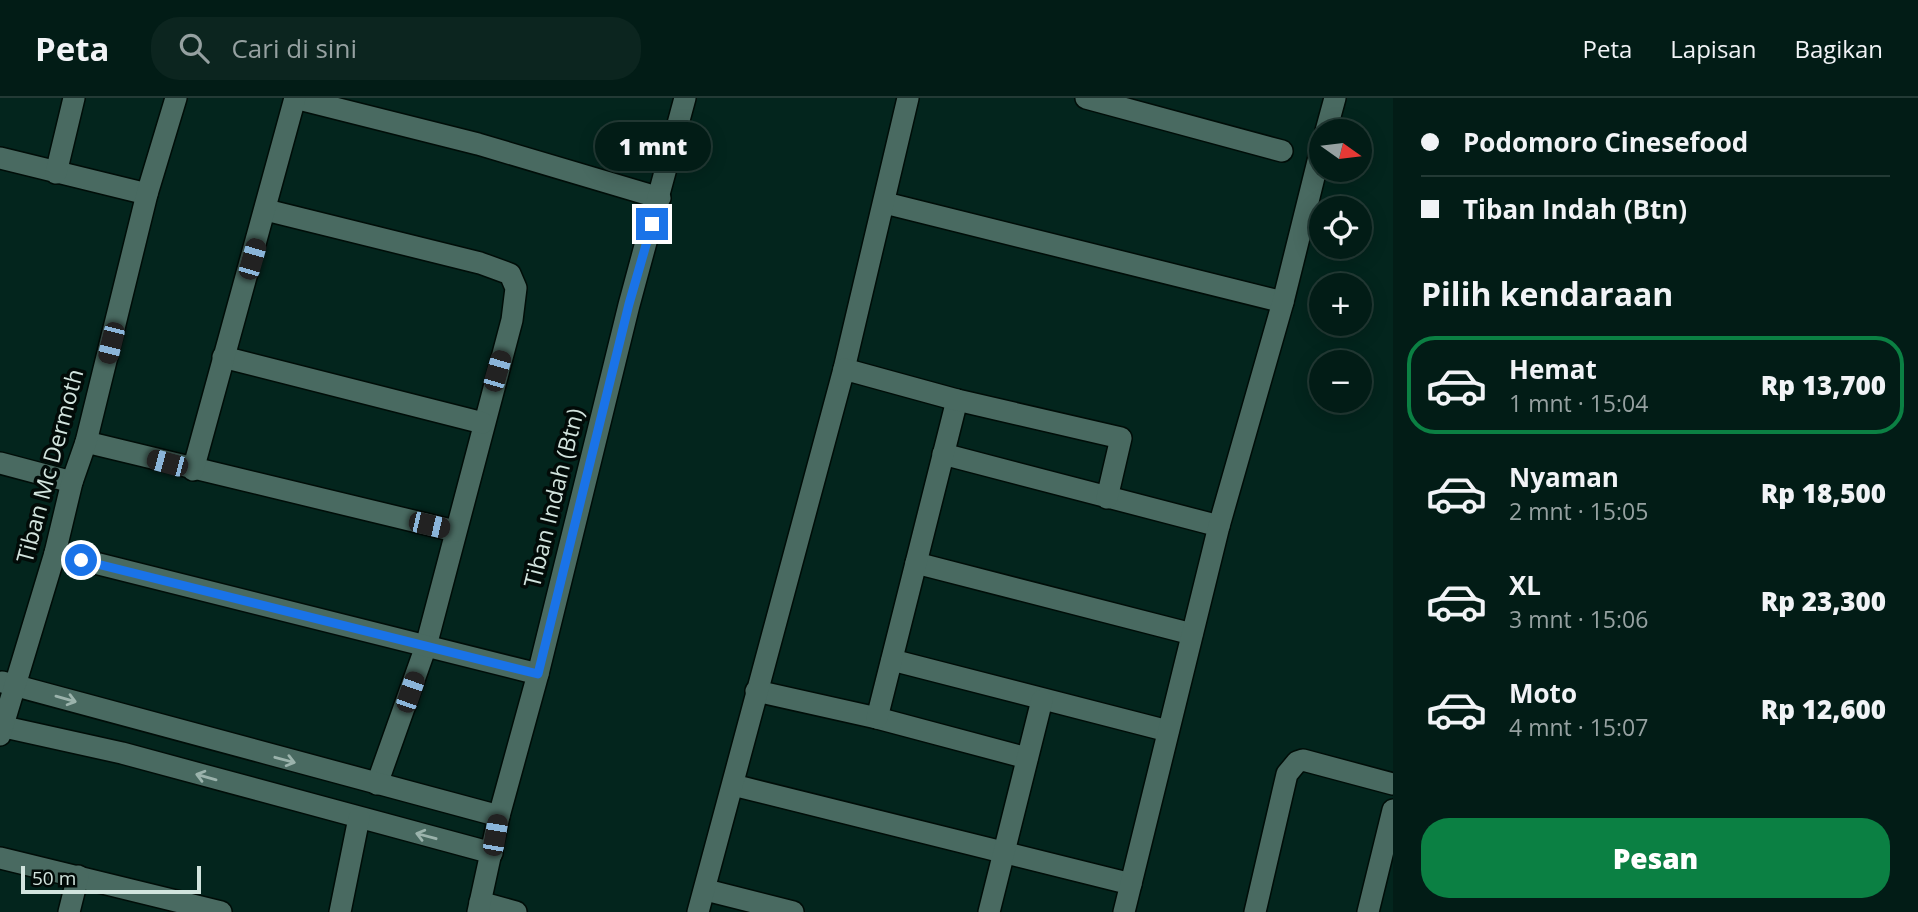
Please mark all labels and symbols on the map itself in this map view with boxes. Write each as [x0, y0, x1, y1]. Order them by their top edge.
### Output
north arrow [1309, 119, 1372, 182]
callout: 1 mnt [594, 122, 710, 172]
route end [636, 208, 668, 240]
car [237, 236, 268, 282]
car [96, 320, 127, 366]
car [482, 348, 513, 394]
street label: Tiban Mc Dermoth [8, 365, 90, 566]
street label: Tiban Indah (Btn) [515, 405, 591, 591]
car [144, 447, 191, 479]
car [407, 510, 452, 540]
route start [65, 544, 97, 576]
car [394, 669, 427, 715]
one-way arrow [55, 694, 77, 707]
one-way arrow [273, 754, 296, 767]
one-way arrow [195, 770, 218, 783]
car [482, 812, 509, 858]
one-way arrow [415, 829, 438, 842]
scale bar [21, 863, 201, 895]

